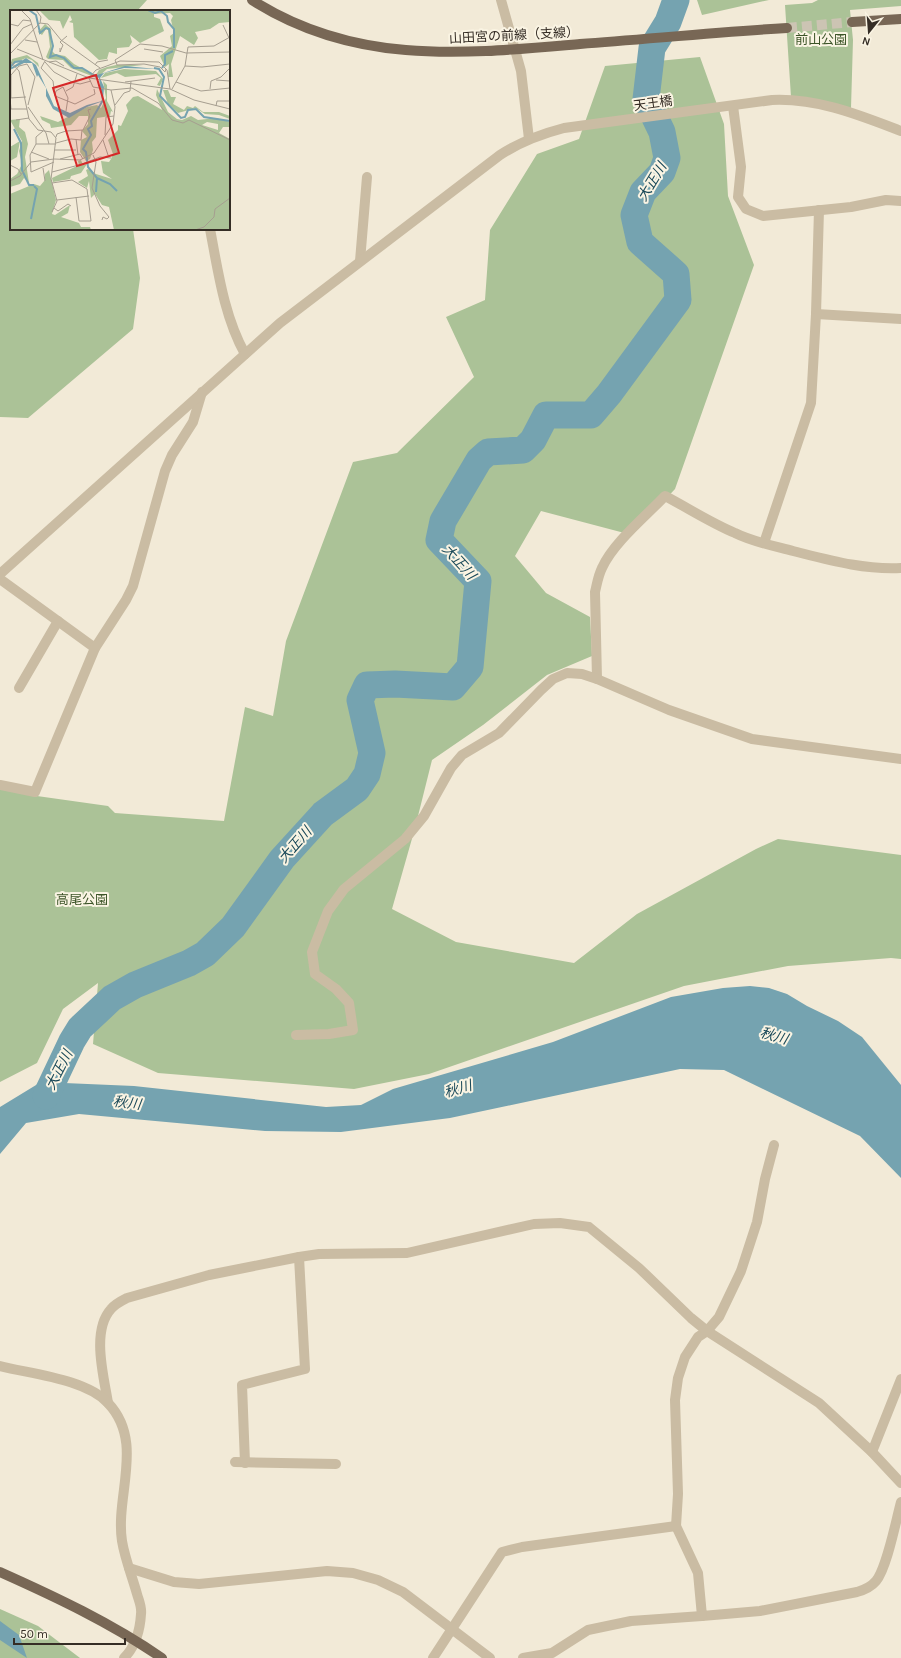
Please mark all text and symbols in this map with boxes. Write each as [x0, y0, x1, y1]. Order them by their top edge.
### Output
inset map [10, 10, 230, 230]
north arrow [849, 12, 889, 52]
street label: 山田宮の前線（支線） [449, 24, 579, 46]
park label: 前山公園 [795, 32, 847, 47]
text: N [861, 34, 872, 48]
street label: 天王橋 [633, 93, 673, 113]
water label: 大正川 [634, 158, 671, 204]
water label: 大正川 [439, 541, 481, 585]
water label: 大正川 [275, 822, 317, 866]
park label: 高尾公園 [56, 892, 108, 907]
water label: 秋川 [758, 1024, 792, 1049]
water label: 大正川 [42, 1046, 77, 1093]
water label: 秋川 [442, 1076, 476, 1101]
water label: 秋川 [112, 1093, 144, 1113]
scale bar [14, 1620, 125, 1646]
text: 50 m [20, 1627, 48, 1641]

